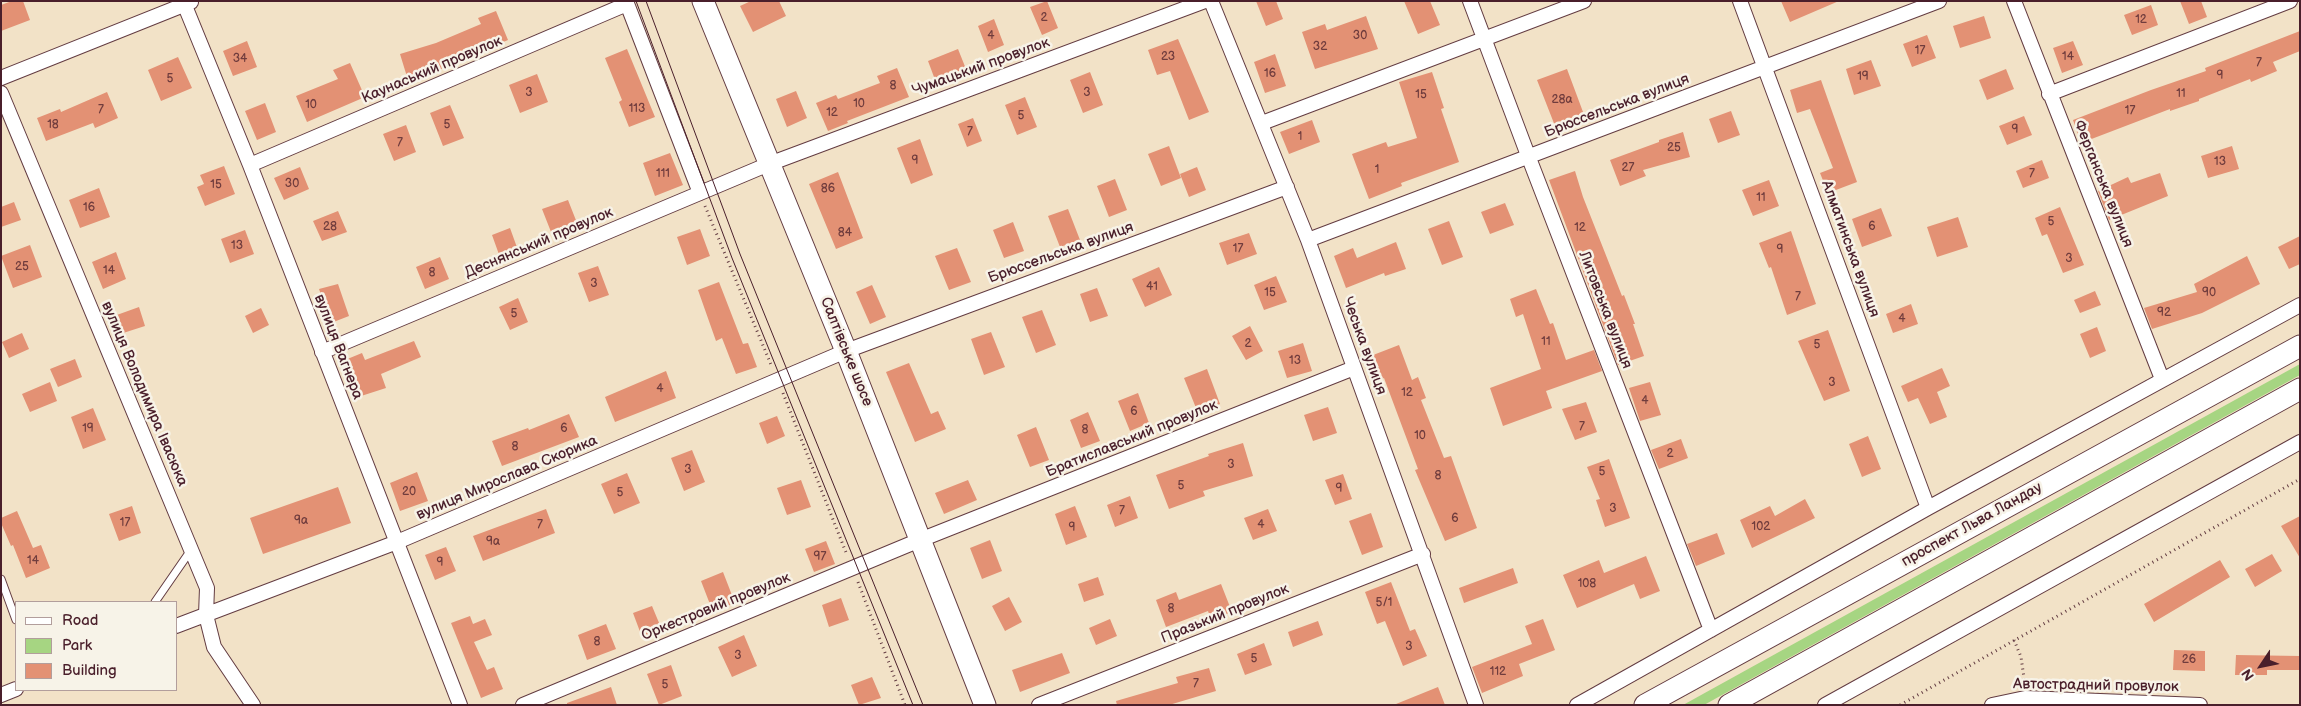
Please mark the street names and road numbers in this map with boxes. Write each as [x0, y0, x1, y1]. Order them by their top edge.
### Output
street label: Каунаський провулок [359, 32, 505, 108]
street label: Чумацький провулок [910, 34, 1052, 100]
street label: Брюссельська вулиця [1542, 70, 1692, 142]
street label: Ферганська вулиця [2069, 118, 2137, 250]
street label: Алматинська вулиця [1817, 178, 1883, 320]
street label: Деснянський провулок [462, 204, 616, 282]
street label: Брюссельська вулиця [986, 218, 1136, 288]
street label: Литовська вулиця [1574, 249, 1636, 371]
street label: вулиця Вагнера [310, 292, 366, 402]
street label: Салтівське шосе [816, 295, 876, 409]
street label: Чеська вулиця [1338, 295, 1390, 397]
street label: вулиця Володимира Івасюка [97, 299, 191, 489]
street label: Братиславський провулок [1044, 396, 1220, 482]
street label: вулиця Мирослава Скорика [414, 432, 600, 524]
street label: проспект Льва Ландау [1899, 479, 2045, 571]
street label: Оркестровий провулок [639, 569, 793, 645]
street label: Празький провулок [1158, 580, 1292, 648]
street label: Автострадний провулок [2013, 676, 2179, 696]

